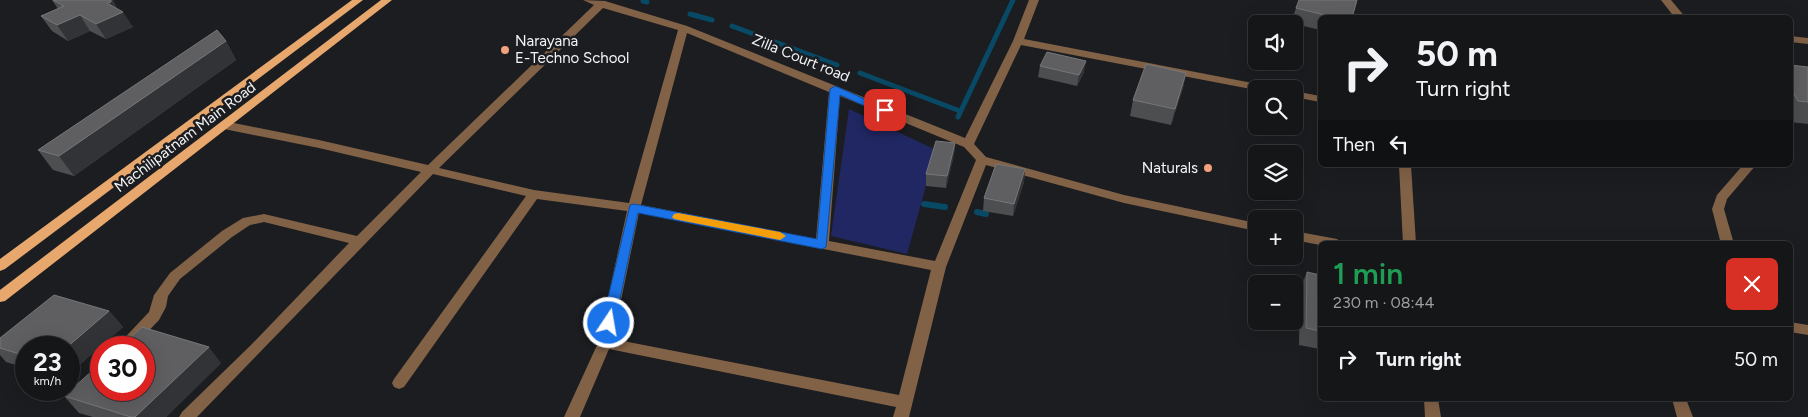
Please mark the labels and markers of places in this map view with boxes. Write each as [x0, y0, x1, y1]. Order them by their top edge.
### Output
place label: Narayana E-Techno School [515, 32, 629, 67]
marker: Narayana E-Techno School [499, 44, 511, 56]
pin [864, 89, 906, 131]
place label: Naturals [1142, 159, 1198, 177]
marker: Naturals [1202, 162, 1214, 174]

